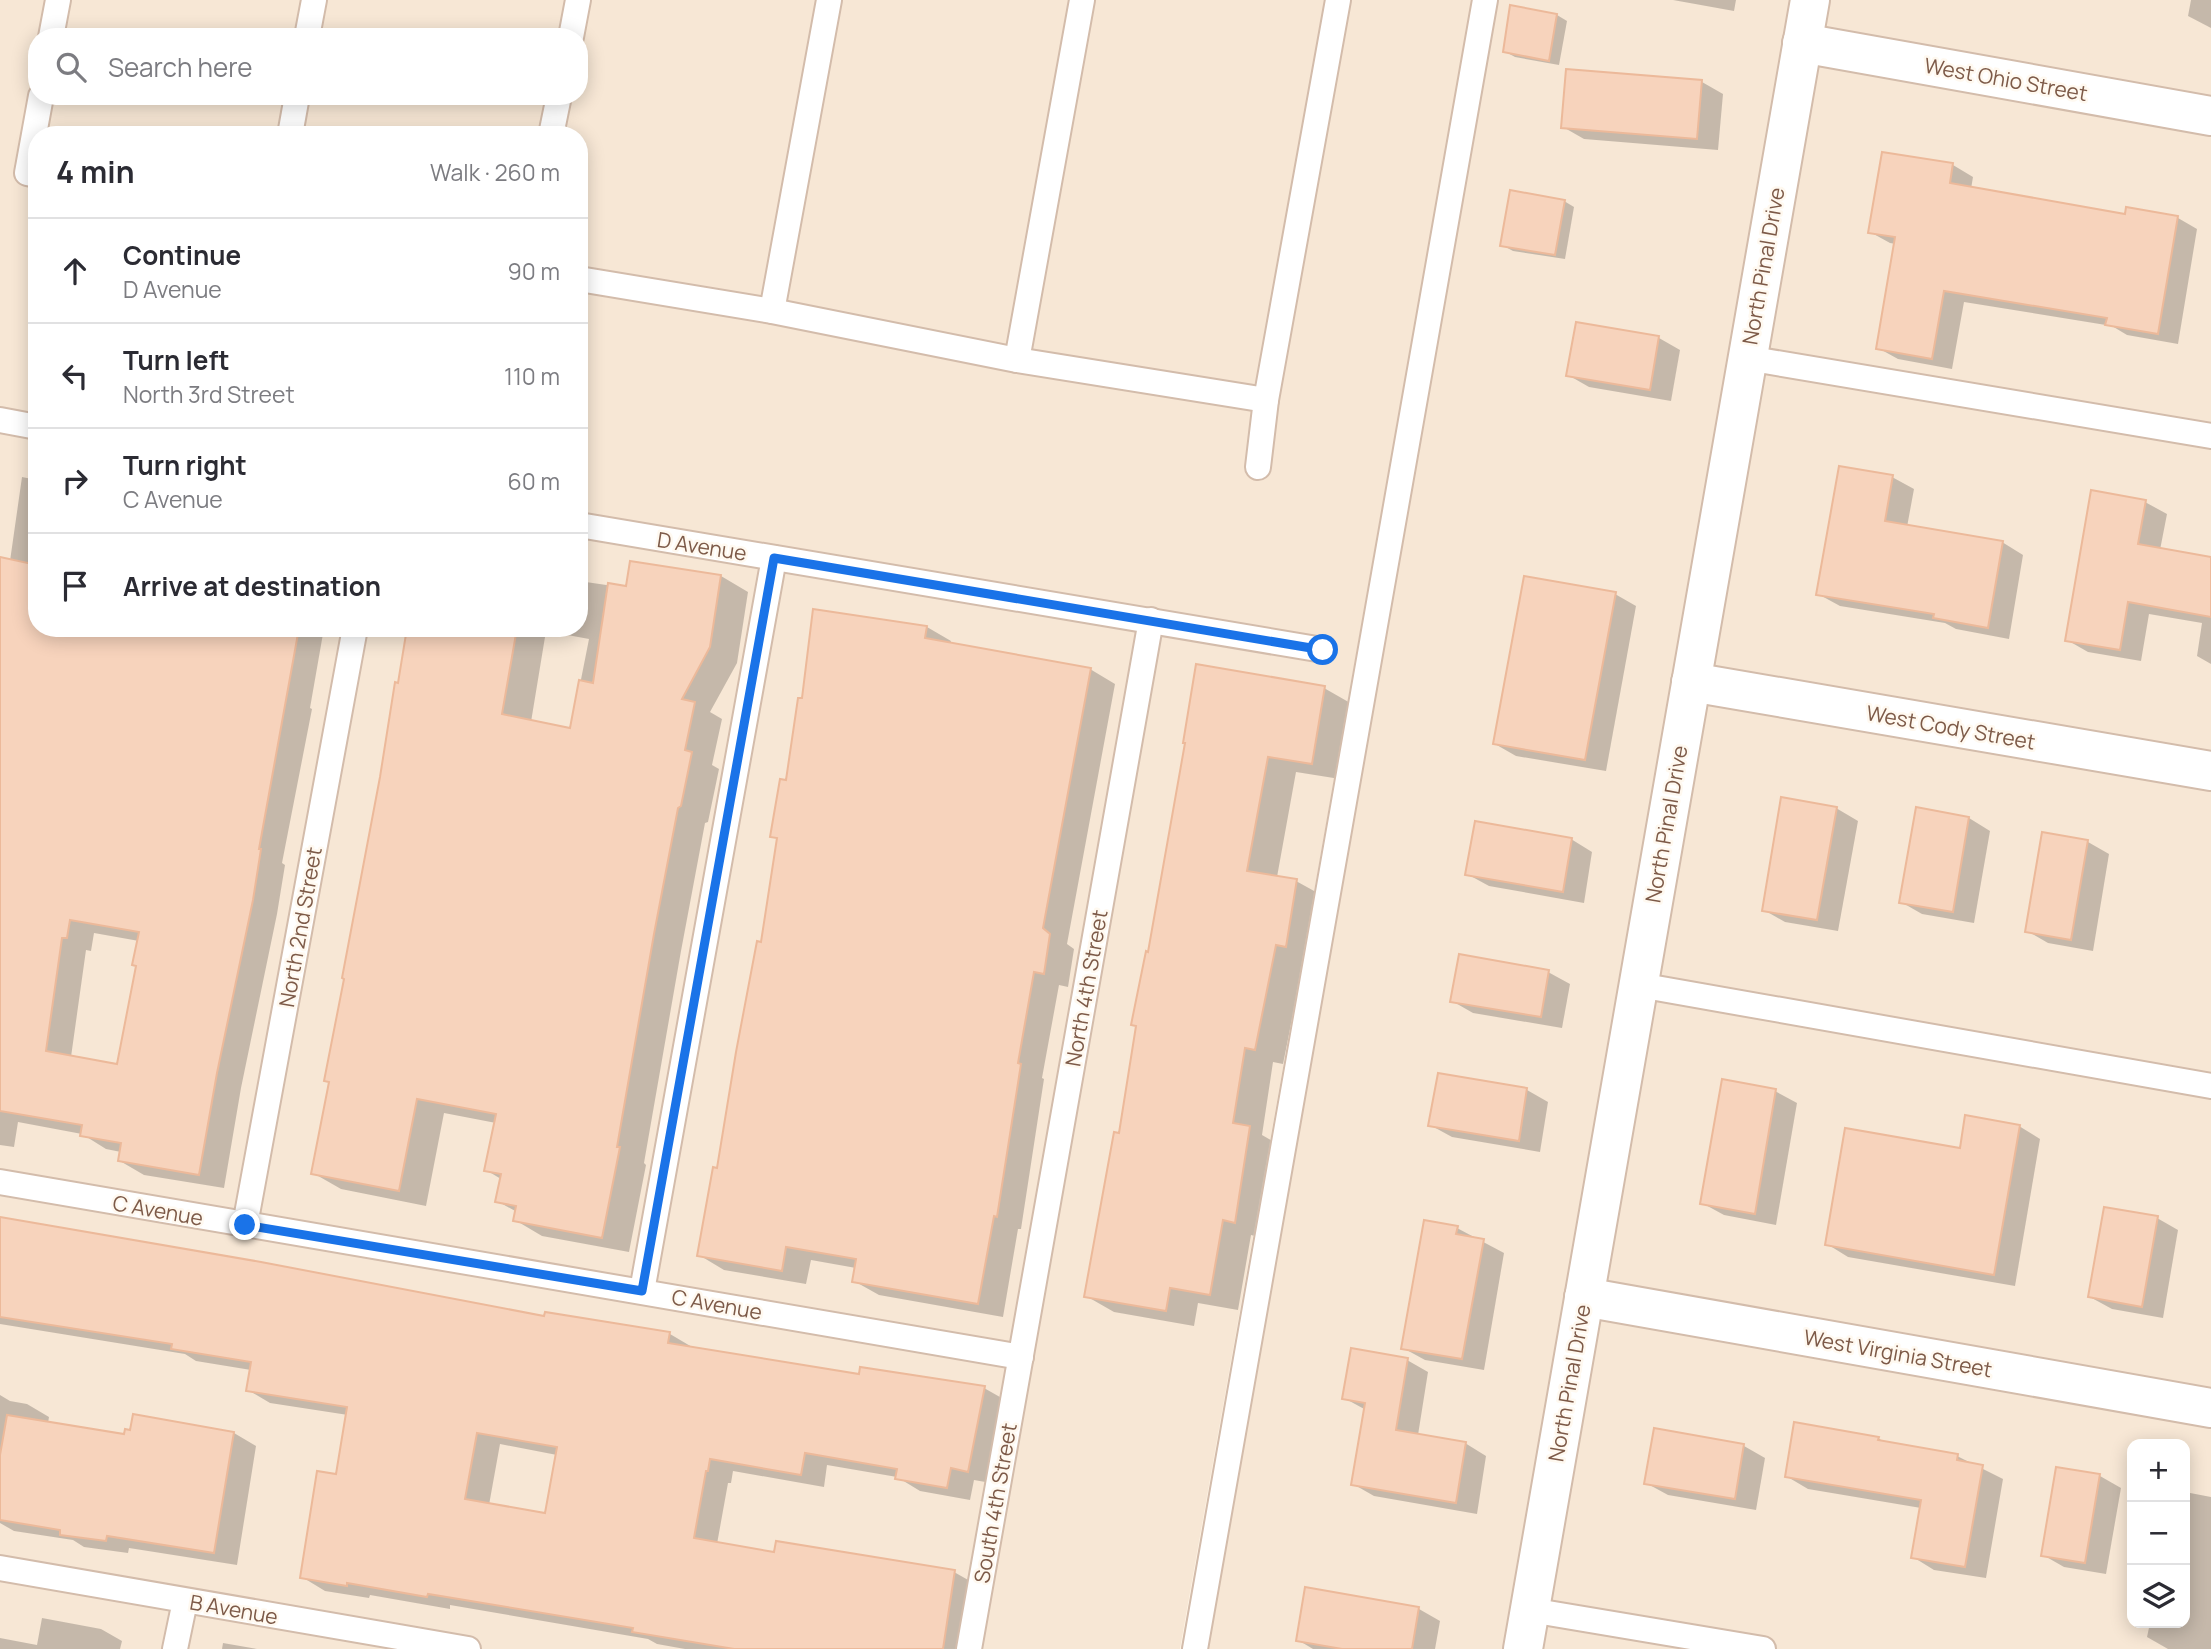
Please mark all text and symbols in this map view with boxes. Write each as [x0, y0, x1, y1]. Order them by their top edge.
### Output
search box [28, 28, 588, 105]
icon: search [52, 48, 90, 86]
text: Search here [108, 49, 253, 85]
street label: West Ohio Street [1922, 51, 2090, 107]
text: 4 min [56, 151, 134, 192]
text: Walk · 260 m [430, 156, 560, 188]
street label: North Pinal Drive [1735, 185, 1791, 347]
text: Continue [123, 237, 241, 273]
icon: ahead [56, 252, 94, 290]
text: 90 m [508, 255, 560, 287]
text: D Avenue [123, 273, 222, 305]
text: Turn left [123, 342, 230, 378]
icon: left [56, 357, 94, 395]
text: 110 m [504, 360, 560, 392]
text: North 3rd Street [123, 378, 295, 410]
text: Turn right [123, 447, 247, 483]
icon: right [56, 462, 94, 500]
text: 60 m [508, 465, 560, 497]
text: C Avenue [123, 483, 223, 515]
street label: D Avenue [655, 525, 749, 567]
icon: arrive [56, 567, 94, 605]
text: Arrive at destination [123, 568, 381, 604]
route start [1307, 634, 1338, 665]
street label: West Cody Street [1864, 698, 2038, 756]
street label: North Pinal Drive [1638, 743, 1694, 905]
street label: North 2nd Street [272, 845, 328, 1009]
street label: North 4th Street [1058, 907, 1114, 1069]
street label: C Avenue [111, 1188, 205, 1232]
route end [229, 1209, 260, 1240]
street label: C Avenue [670, 1282, 764, 1326]
street label: North Pinal Drive [1541, 1302, 1597, 1464]
street label: West Virginia Street [1802, 1323, 1994, 1383]
street label: South 4th Street [967, 1421, 1023, 1585]
map controls [2127, 1439, 2190, 1628]
button: + [2127, 1439, 2190, 1502]
button: − [2127, 1502, 2190, 1565]
button: layers [2127, 1565, 2190, 1628]
street label: B Avenue [188, 1587, 280, 1631]

